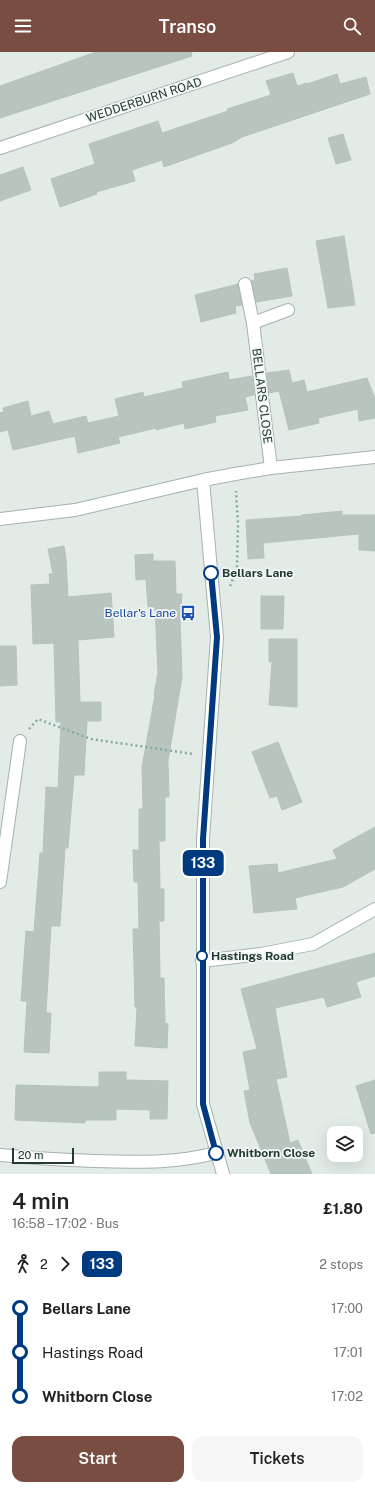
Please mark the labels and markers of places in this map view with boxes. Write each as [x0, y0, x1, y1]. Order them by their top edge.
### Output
marker: Bellars Lane [203, 565, 219, 581]
place label: Bellars Lane [222, 566, 293, 580]
bus stop icon: Bellar's Lane [179, 604, 197, 622]
place label: Bellar's Lane [105, 606, 176, 620]
place label: Hastings Road [211, 949, 294, 963]
marker: Hastings Road [196, 950, 208, 962]
marker: Whitborn Close [208, 1145, 224, 1161]
place label: Whitborn Close [227, 1146, 315, 1160]

